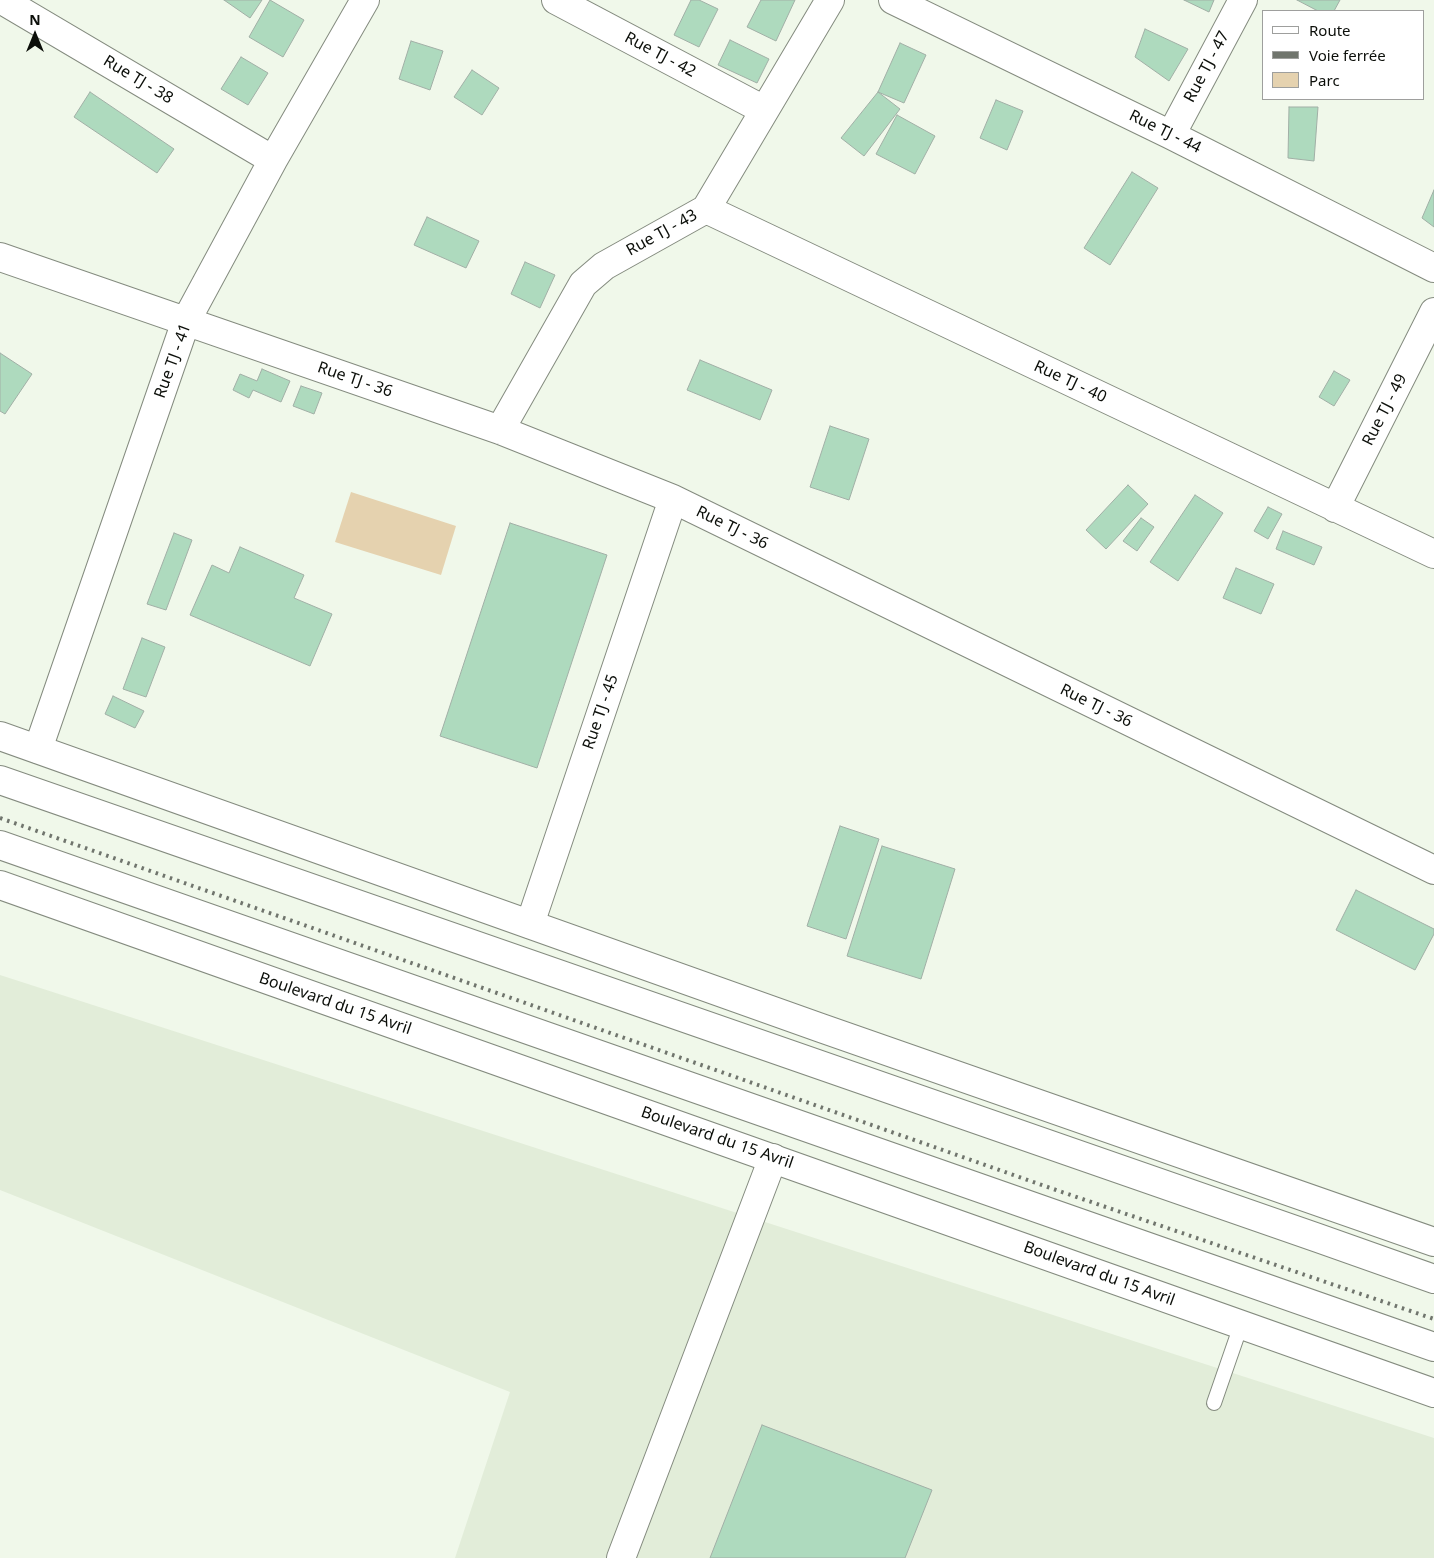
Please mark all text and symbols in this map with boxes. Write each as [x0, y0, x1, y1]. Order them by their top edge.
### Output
north arrow [10, 10, 60, 60]
text: N [29, 10, 41, 29]
legend [1262, 10, 1424, 100]
text: Route [1309, 20, 1351, 40]
street label: Rue TJ - 42 [621, 28, 699, 82]
street label: Rue TJ - 47 [1180, 28, 1234, 106]
text: Voie ferrée [1309, 45, 1386, 65]
street label: Rue TJ - 38 [100, 52, 176, 108]
text: Parc [1309, 70, 1340, 90]
street label: Rue TJ - 44 [1126, 106, 1204, 158]
street label: Rue TJ - 43 [623, 206, 701, 260]
street label: Rue TJ - 41 [151, 321, 195, 401]
street label: Rue TJ - 40 [1031, 357, 1109, 407]
street label: Rue TJ - 36 [315, 358, 395, 402]
street label: Rue TJ - 49 [1359, 371, 1411, 449]
street label: Rue TJ - 36 [693, 502, 771, 554]
street label: Rue TJ - 45 [579, 672, 623, 752]
street label: Rue TJ - 36 [1057, 680, 1135, 732]
street label: Boulevard du 15 Avril [256, 969, 414, 1039]
street label: Boulevard du 15 Avril [638, 1103, 796, 1173]
street label: Boulevard du 15 Avril [1021, 1238, 1177, 1310]

